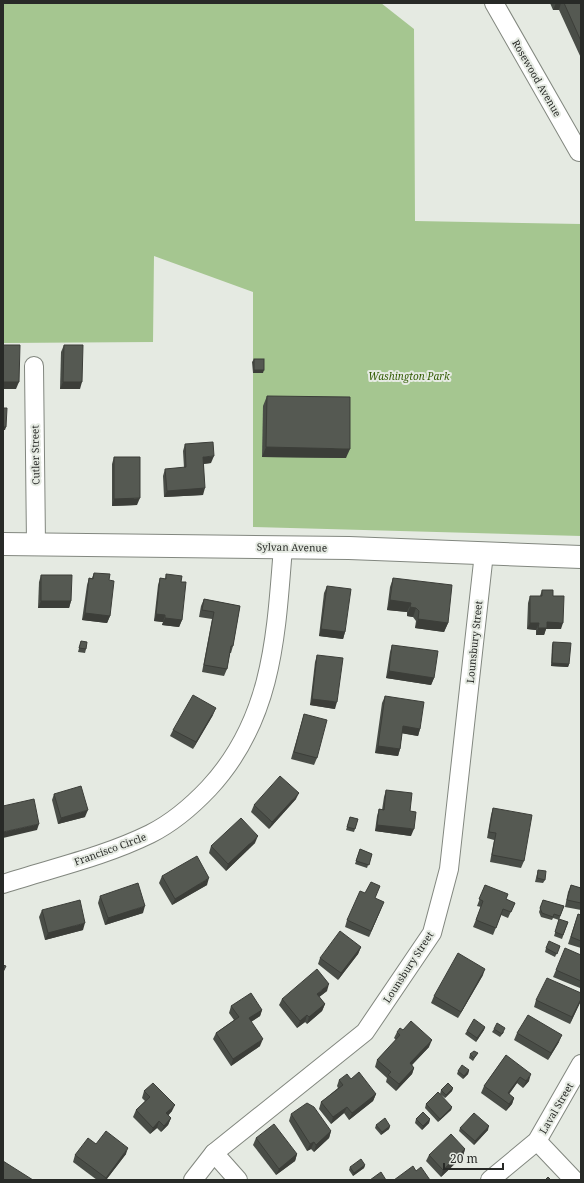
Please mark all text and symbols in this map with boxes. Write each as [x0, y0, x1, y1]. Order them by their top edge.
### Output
street label: Rosewood Avenue [509, 37, 565, 119]
park label: Washington Park [368, 369, 450, 383]
street label: Cutler Street [27, 425, 43, 485]
street label: Sylvan Avenue [257, 539, 327, 555]
street label: Lounsbury Street [463, 600, 485, 684]
street label: Francisco Circle [72, 829, 148, 869]
street label: Lounsbury Street [380, 928, 437, 1005]
street label: Laval Street [536, 1079, 577, 1136]
scale bar [444, 1145, 503, 1171]
text: 20 m [450, 1150, 478, 1167]

